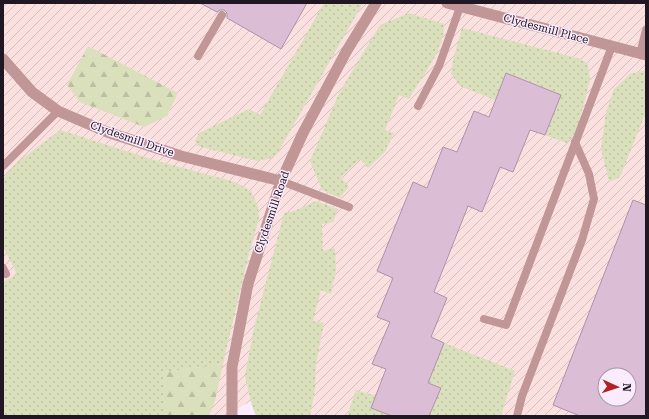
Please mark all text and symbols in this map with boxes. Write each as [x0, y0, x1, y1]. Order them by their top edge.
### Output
street label: Clydesmill Place [502, 11, 590, 47]
street label: Clydesmill Drive [88, 119, 176, 159]
street label: Clydesmill Road [252, 169, 292, 255]
north arrow [597, 367, 637, 407]
text: N [620, 383, 633, 393]

